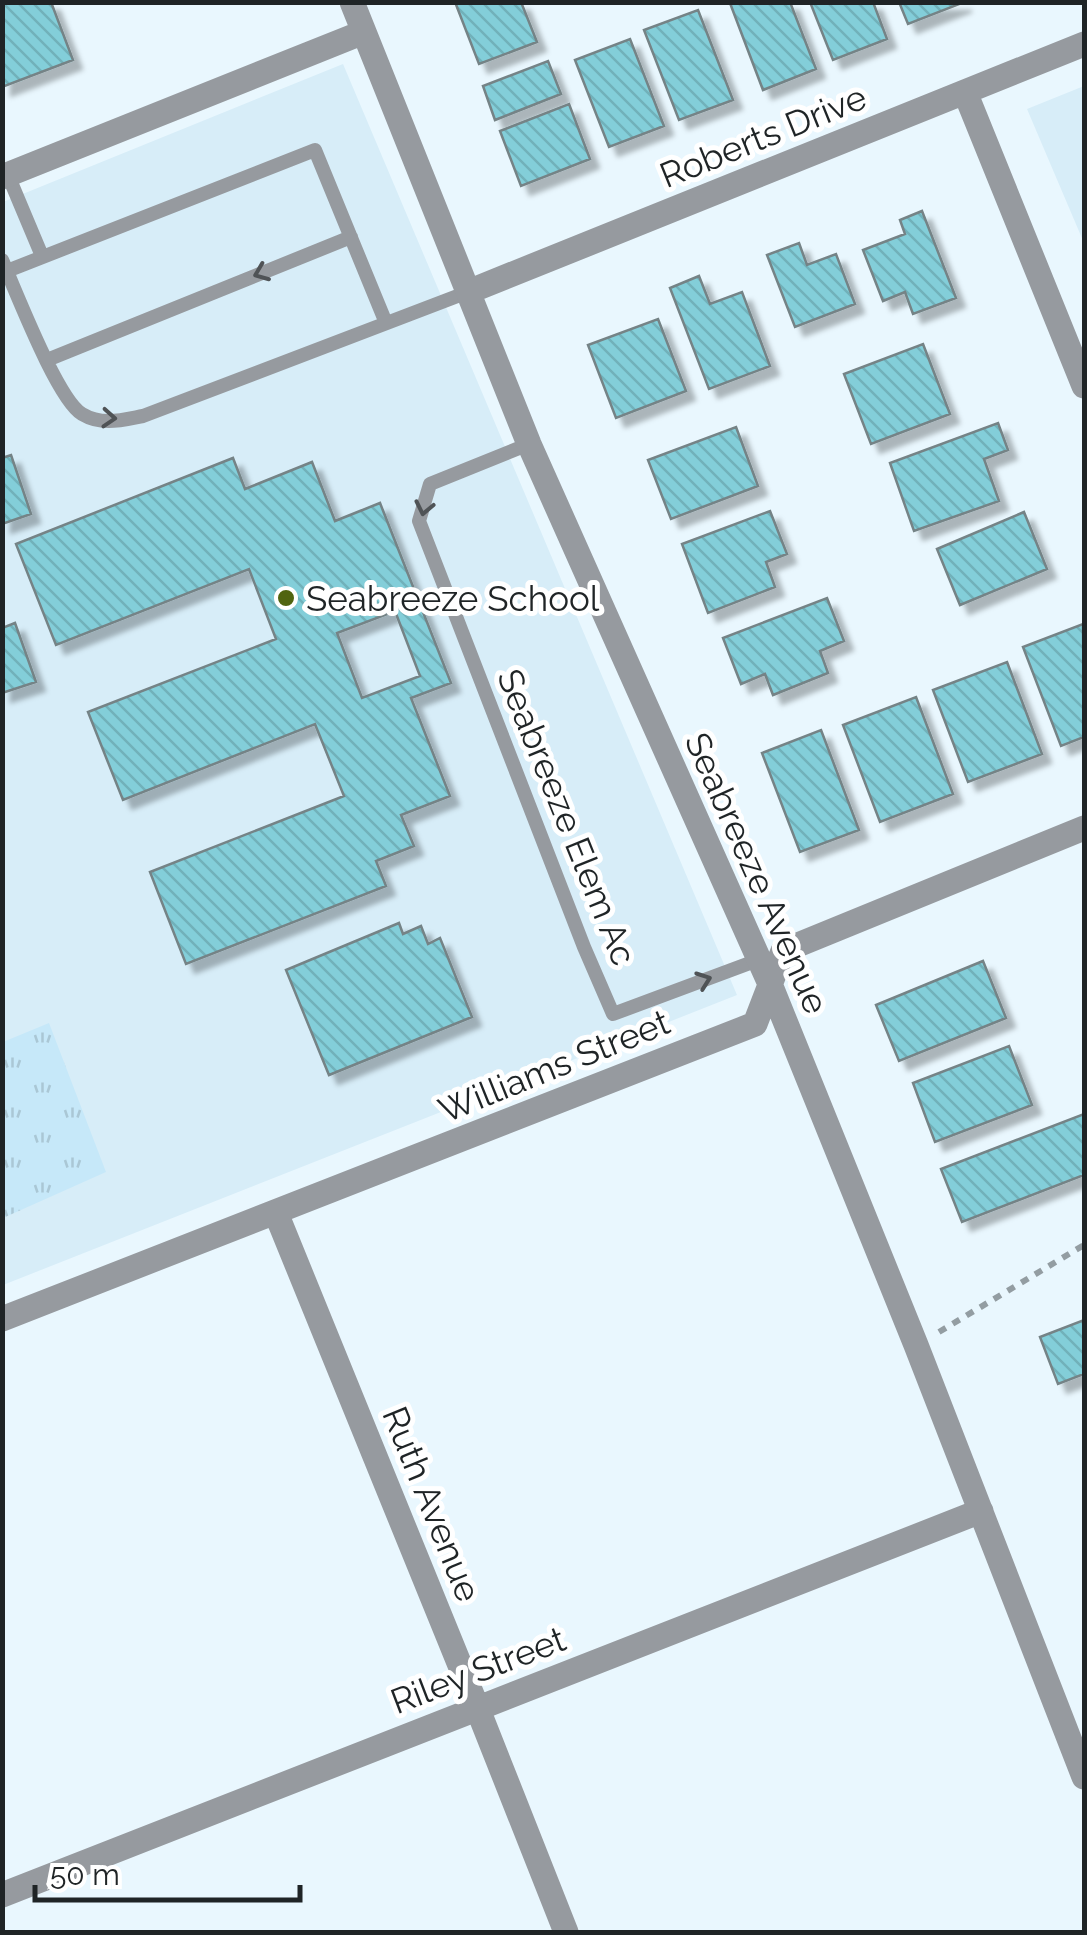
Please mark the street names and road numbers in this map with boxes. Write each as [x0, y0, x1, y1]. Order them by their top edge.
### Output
street label: Roberts Drive [654, 76, 872, 196]
street label: Seabreeze Elem Ac [489, 663, 645, 971]
street label: Seabreeze Avenue [677, 726, 837, 1020]
street label: Williams Street [433, 1001, 676, 1131]
street label: Ruth Avenue [374, 1401, 490, 1607]
street label: Riley Street [385, 1618, 571, 1722]

